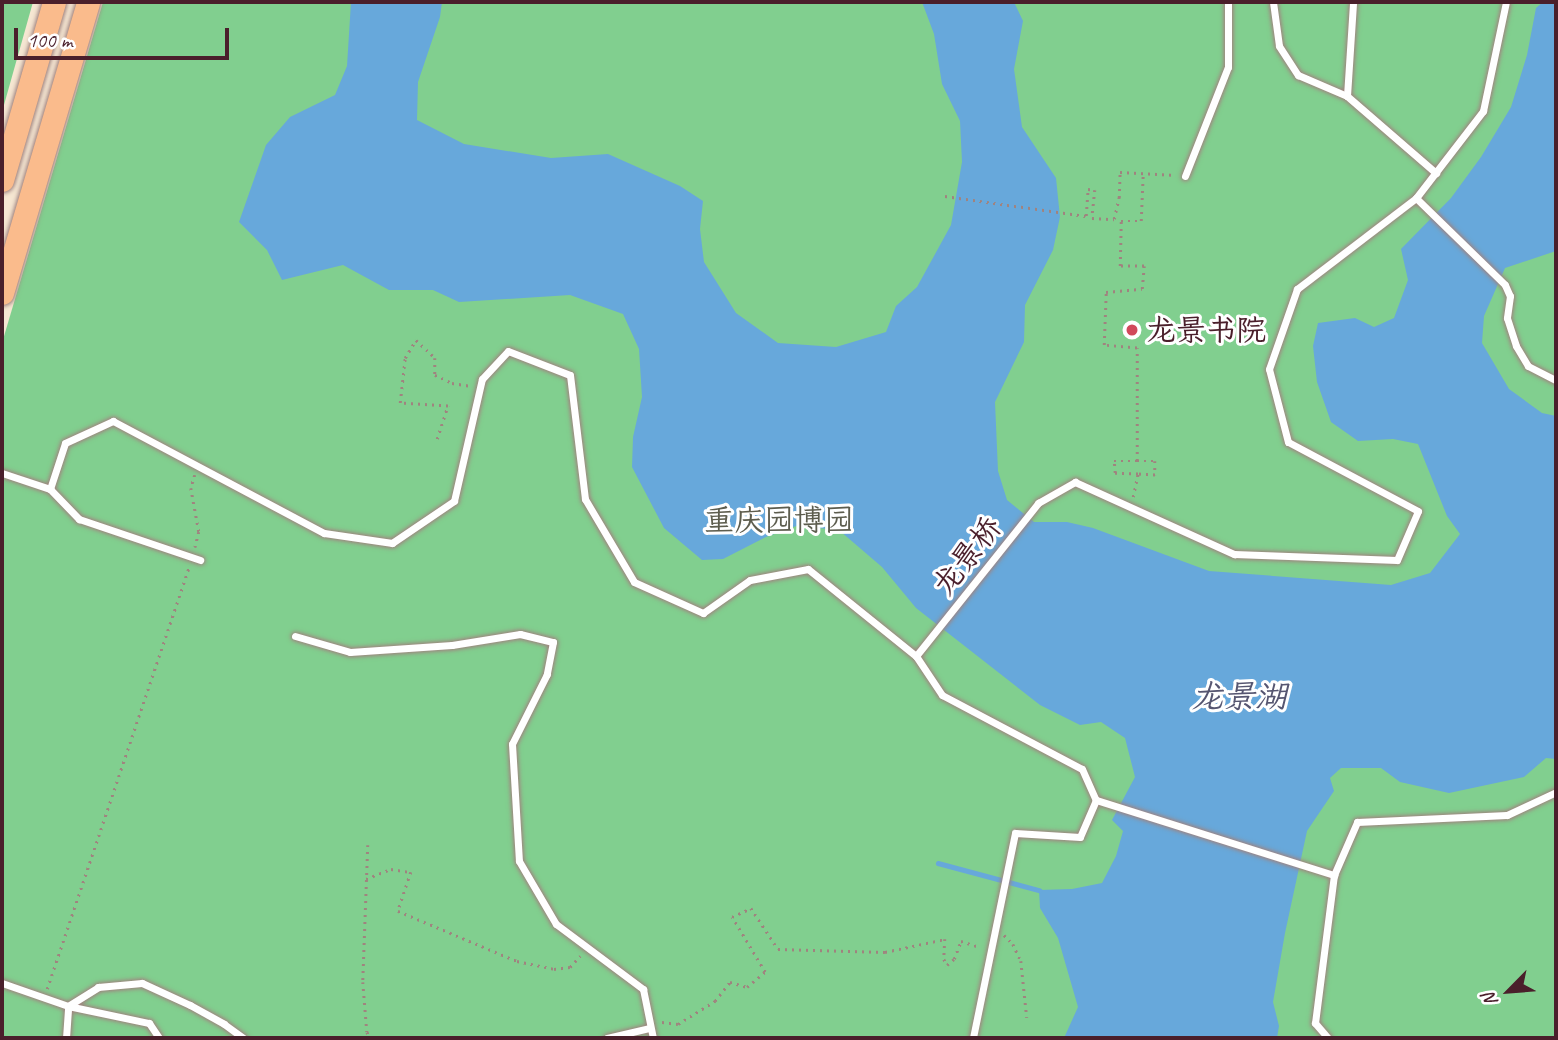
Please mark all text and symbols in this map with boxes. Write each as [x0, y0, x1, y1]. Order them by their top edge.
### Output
scale bar [18, 14, 233, 58]
text: 100 m [27, 27, 72, 53]
place label: 龙景书院 [1146, 312, 1266, 348]
marker: 龙景书院 [1124, 322, 1140, 338]
park label: 重庆园博园 [704, 502, 854, 538]
street label: 龙景桥 [925, 509, 1009, 603]
water label: 龙景湖 [1191, 678, 1287, 716]
north arrow [1474, 956, 1544, 1026]
text: N [1477, 989, 1503, 1010]

